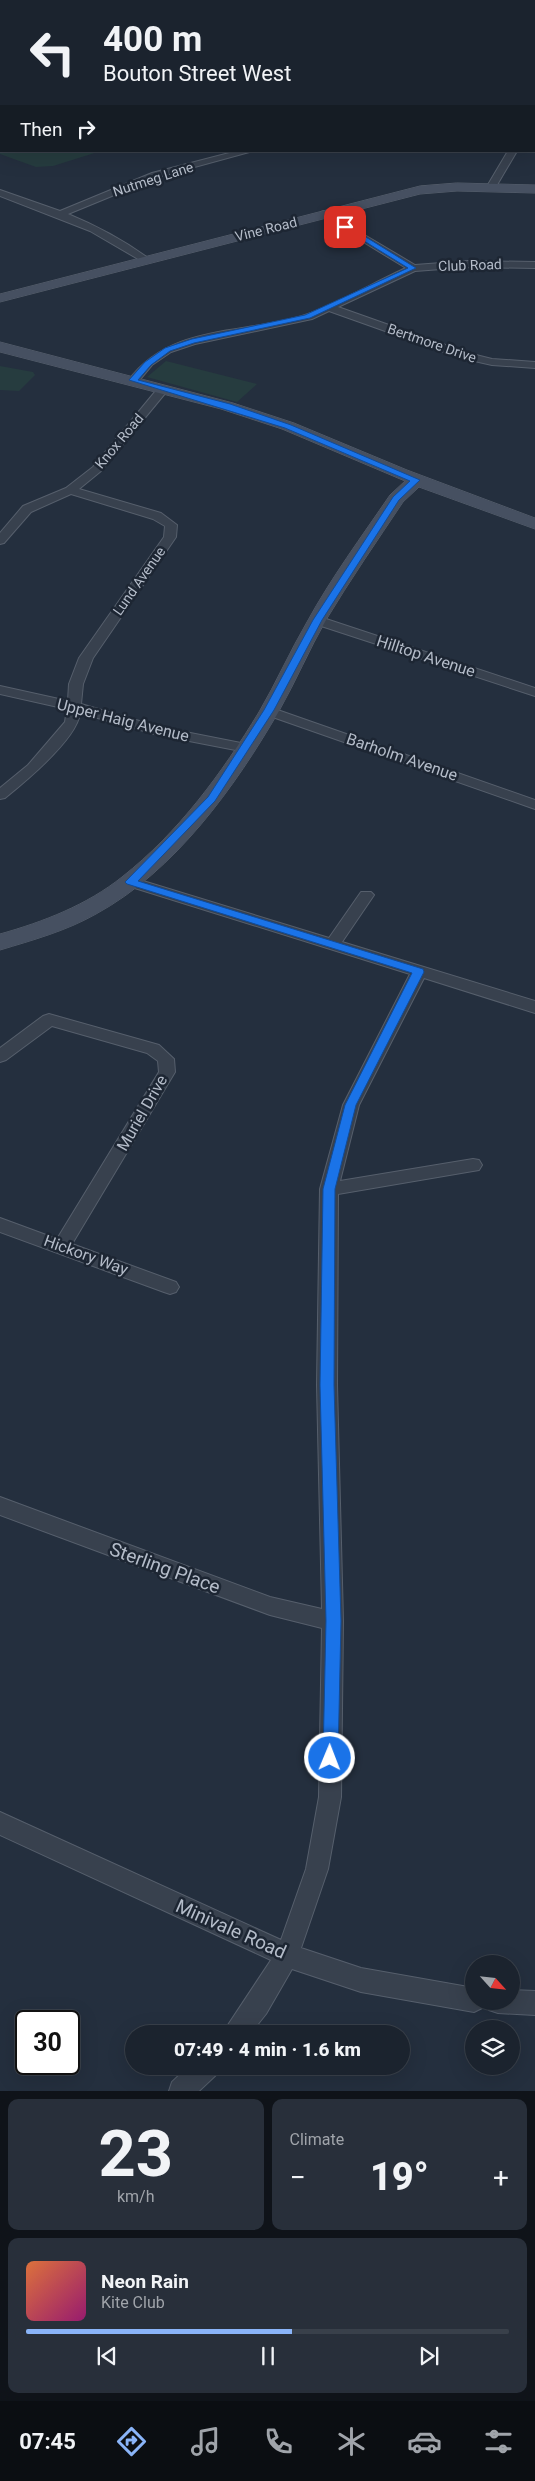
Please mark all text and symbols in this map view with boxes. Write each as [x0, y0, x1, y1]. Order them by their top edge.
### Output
text: 400 m [103, 19, 202, 60]
icon: left [20, 20, 85, 85]
text: Bouton Street West [103, 61, 291, 86]
icon: right [72, 115, 100, 143]
text: Then [20, 118, 62, 141]
street label: Nutmeg Lane [111, 158, 195, 200]
pin [324, 206, 366, 248]
icon: arrive [331, 213, 359, 241]
street label: Vine Road [233, 214, 299, 244]
street label: Club Road [438, 256, 502, 274]
street label: Bertmore Drive [385, 320, 479, 366]
street label: Knox Road [91, 410, 147, 472]
street label: Lund Avenue [110, 544, 168, 618]
street label: Hilltop Avenue [374, 631, 478, 681]
street label: Upper Haig Avenue [55, 694, 191, 746]
street label: Barholm Avenue [344, 729, 460, 785]
street label: Muriel Drive [113, 1072, 171, 1154]
street label: Hickory Way [41, 1231, 131, 1279]
street label: Sterling Place [107, 1537, 223, 1599]
position arrow [303, 1731, 355, 1783]
street label: Minivale Road [172, 1894, 290, 1964]
north arrow [465, 1955, 520, 2010]
map controls [465, 1955, 520, 2075]
speed limit sign: 30 [15, 2010, 80, 2075]
button: layers [465, 2020, 520, 2075]
text: 07:49 · 4 min · 1.6 km [174, 2038, 361, 2061]
text: 23 [98, 2116, 173, 2192]
text: Climate [290, 2130, 344, 2149]
text: 19° [370, 2155, 429, 2199]
text: − [290, 2161, 306, 2194]
text: + [493, 2161, 509, 2194]
text: km/h [117, 2187, 155, 2206]
text: Neon Rain [101, 2270, 189, 2293]
text: Kite Club [101, 2293, 165, 2312]
icon: previous [93, 2342, 121, 2370]
icon: pause [254, 2342, 282, 2370]
icon: next [415, 2342, 443, 2370]
icon: directions [114, 2424, 149, 2459]
icon: music [188, 2424, 223, 2459]
icon: phone [261, 2424, 296, 2459]
icon: climate [334, 2424, 369, 2459]
icon: car [407, 2424, 442, 2459]
icon: filters [481, 2424, 516, 2459]
text: 07:45 [19, 2429, 76, 2454]

